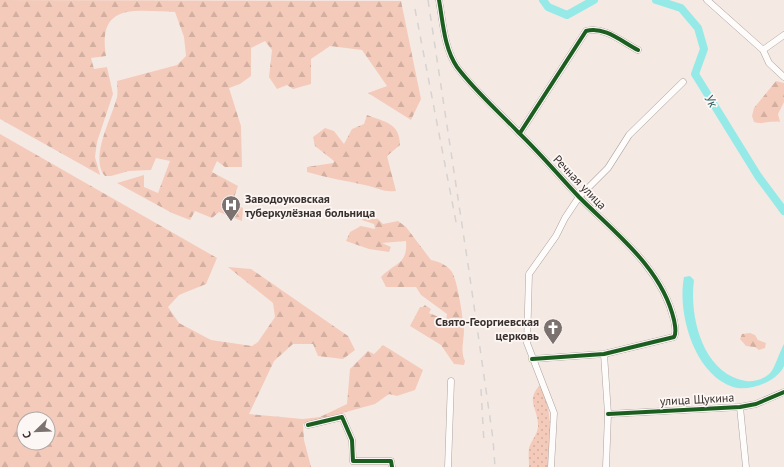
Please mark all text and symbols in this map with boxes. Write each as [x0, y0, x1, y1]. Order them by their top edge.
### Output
water label: Ук [700, 91, 722, 112]
street label: Речная улица [550, 152, 610, 212]
place label: Заводоуковская туберкулёзная больница [245, 191, 375, 220]
hospital icon: Заводоуковская туберкулёзная больница [220, 194, 242, 222]
place label: Свято-Георгиевская церковь [435, 314, 539, 343]
church icon: Свято-Георгиевская церковь [542, 317, 564, 345]
street label: улица Щукина [659, 390, 735, 408]
north arrow [16, 411, 56, 451]
text: С [19, 429, 34, 440]

